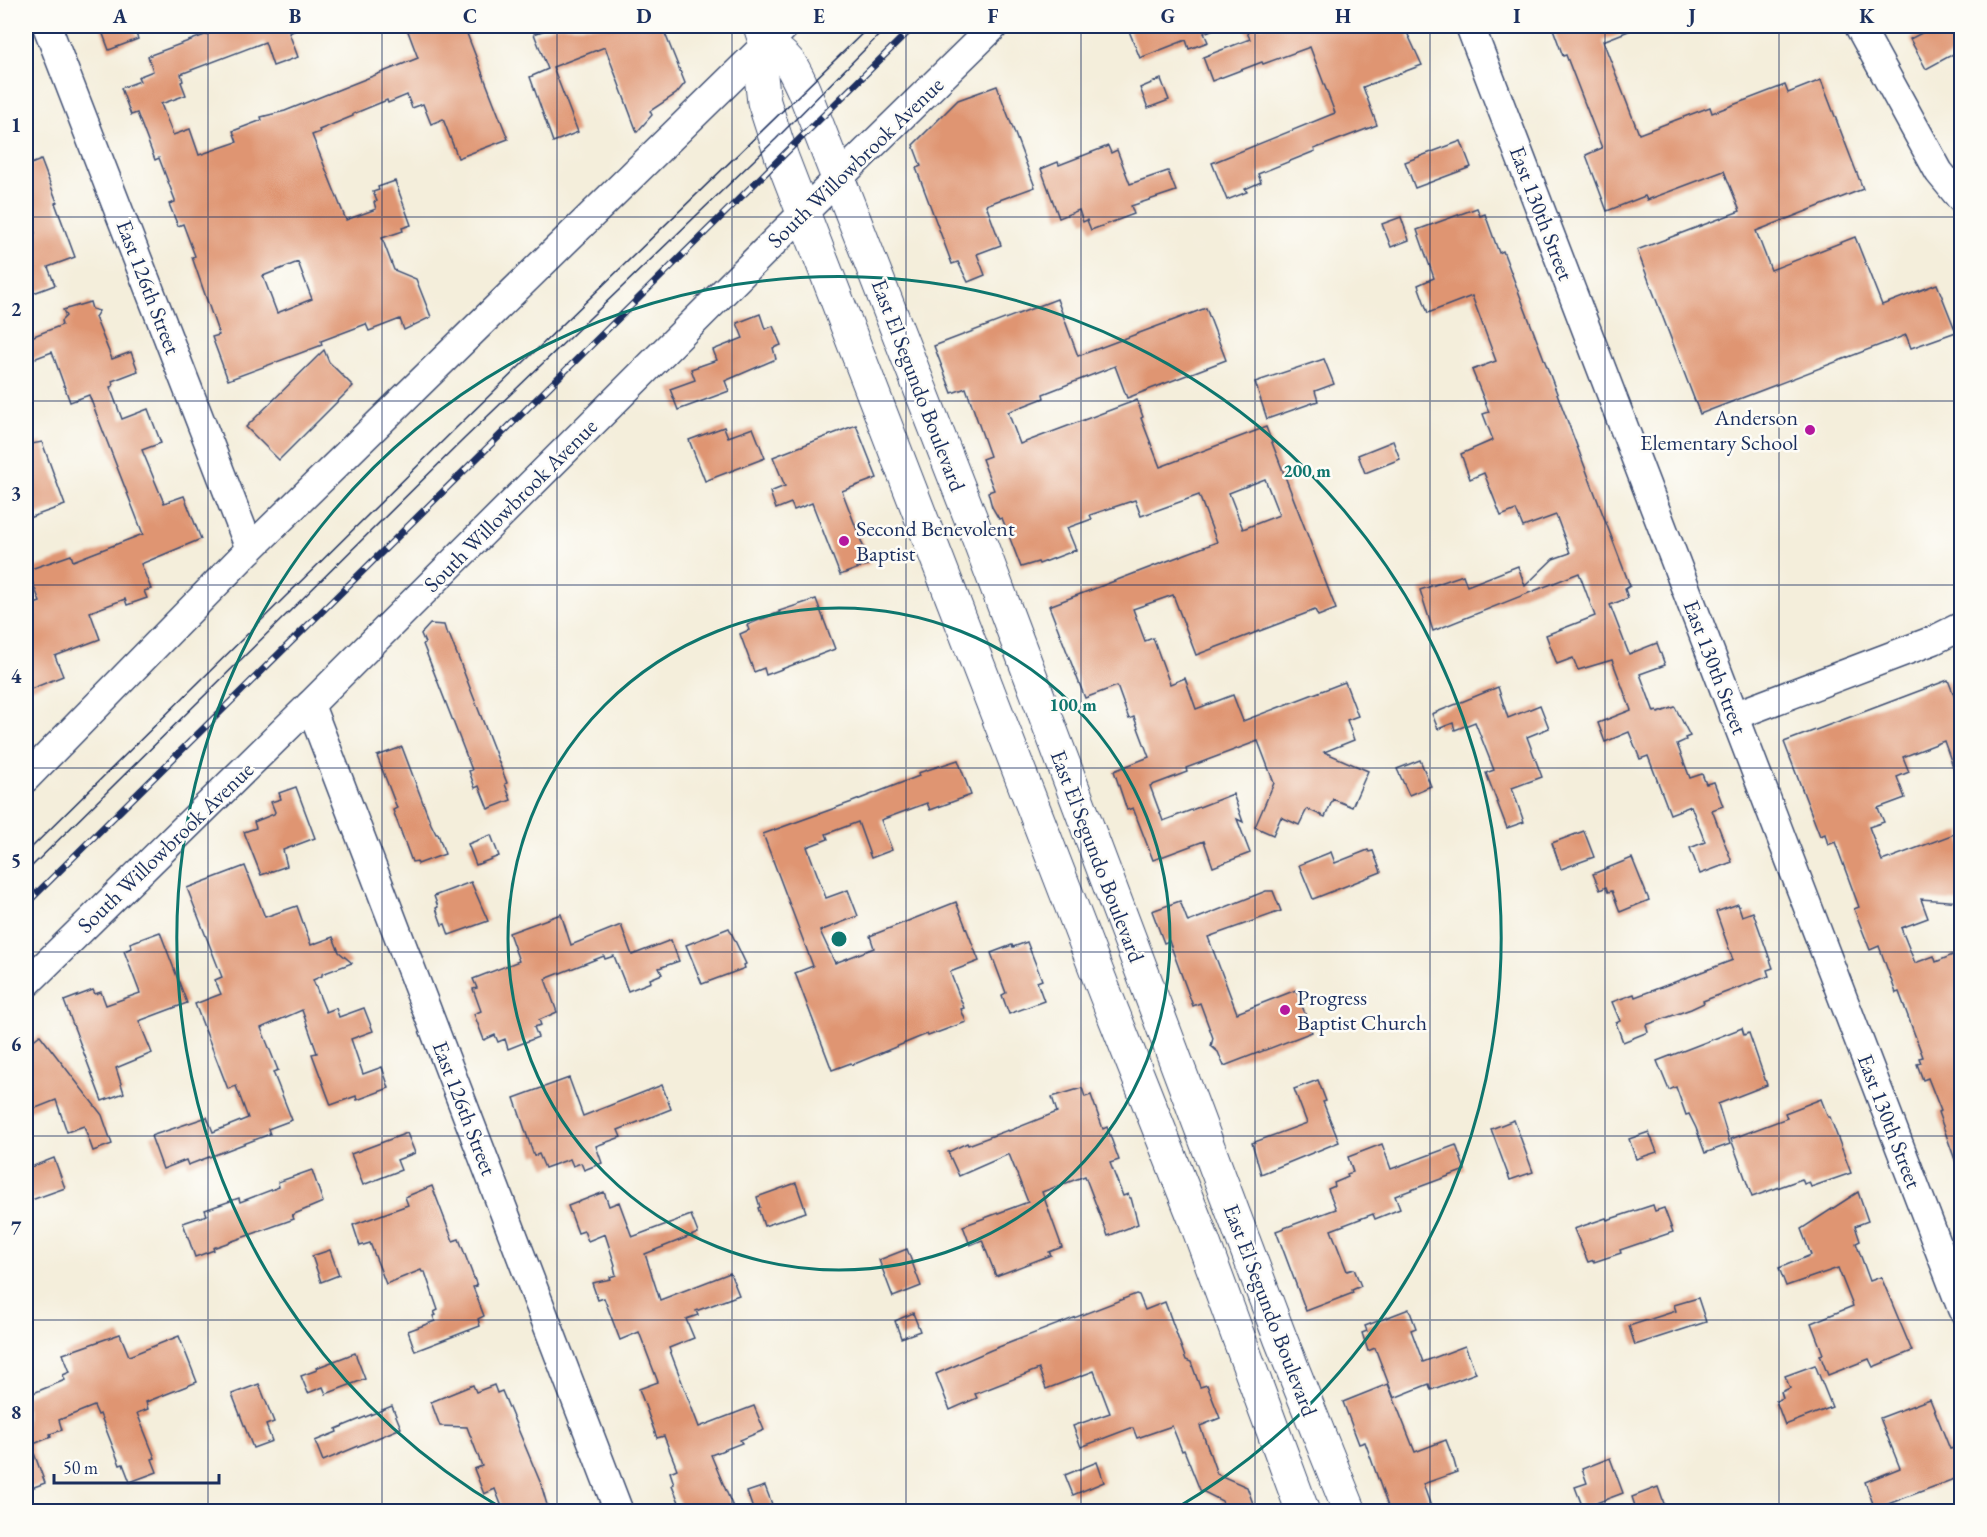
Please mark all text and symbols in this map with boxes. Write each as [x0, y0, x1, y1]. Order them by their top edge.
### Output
text: A [112, 3, 128, 29]
text: B [289, 3, 301, 29]
text: C [463, 3, 477, 29]
text: D [636, 3, 652, 29]
text: E [813, 3, 825, 29]
text: F [988, 3, 999, 29]
text: G [1161, 3, 1175, 29]
text: H [1335, 3, 1351, 29]
text: I [1513, 3, 1521, 29]
text: J [1686, 3, 1696, 29]
text: K [1859, 3, 1875, 29]
street label: South Willowbrook Avenue [761, 70, 950, 254]
text: 1 [11, 112, 21, 138]
street label: East 130th Street [1503, 142, 1580, 285]
street label: East 126th Street [110, 216, 187, 359]
street label: East El Segundo Boulevard [865, 275, 973, 496]
text: 2 [11, 296, 22, 322]
place label: Anderson Elementary School [1640, 403, 1798, 457]
street label: South Willowbrook Avenue [417, 412, 604, 599]
marker: Anderson Elementary School [1803, 423, 1817, 437]
text: 200 m [1283, 459, 1331, 482]
text: 3 [11, 480, 21, 506]
place label: Second Benevolent Baptist [856, 514, 1015, 568]
marker: Second Benevolent Baptist [837, 534, 851, 548]
street label: East 130th Street [1677, 596, 1754, 739]
text: 4 [11, 663, 22, 689]
text: 100 m [1049, 693, 1097, 716]
street label: East El Segundo Boulevard [1044, 746, 1152, 967]
street label: South Willowbrook Avenue [71, 755, 260, 939]
text: 5 [11, 847, 21, 873]
centre of rings [829, 929, 849, 949]
place label: Progress Baptist Church [1297, 983, 1427, 1037]
marker: Progress Baptist Church [1278, 1003, 1292, 1017]
text: 6 [11, 1031, 22, 1057]
street label: East 126th Street [426, 1037, 503, 1180]
street label: East 130th Street [1851, 1050, 1928, 1193]
street label: East El Segundo Boulevard [1217, 1200, 1325, 1421]
text: 7 [11, 1215, 22, 1241]
text: 8 [11, 1399, 21, 1425]
scale bar [54, 1447, 219, 1485]
text: 50 m [63, 1456, 98, 1479]

